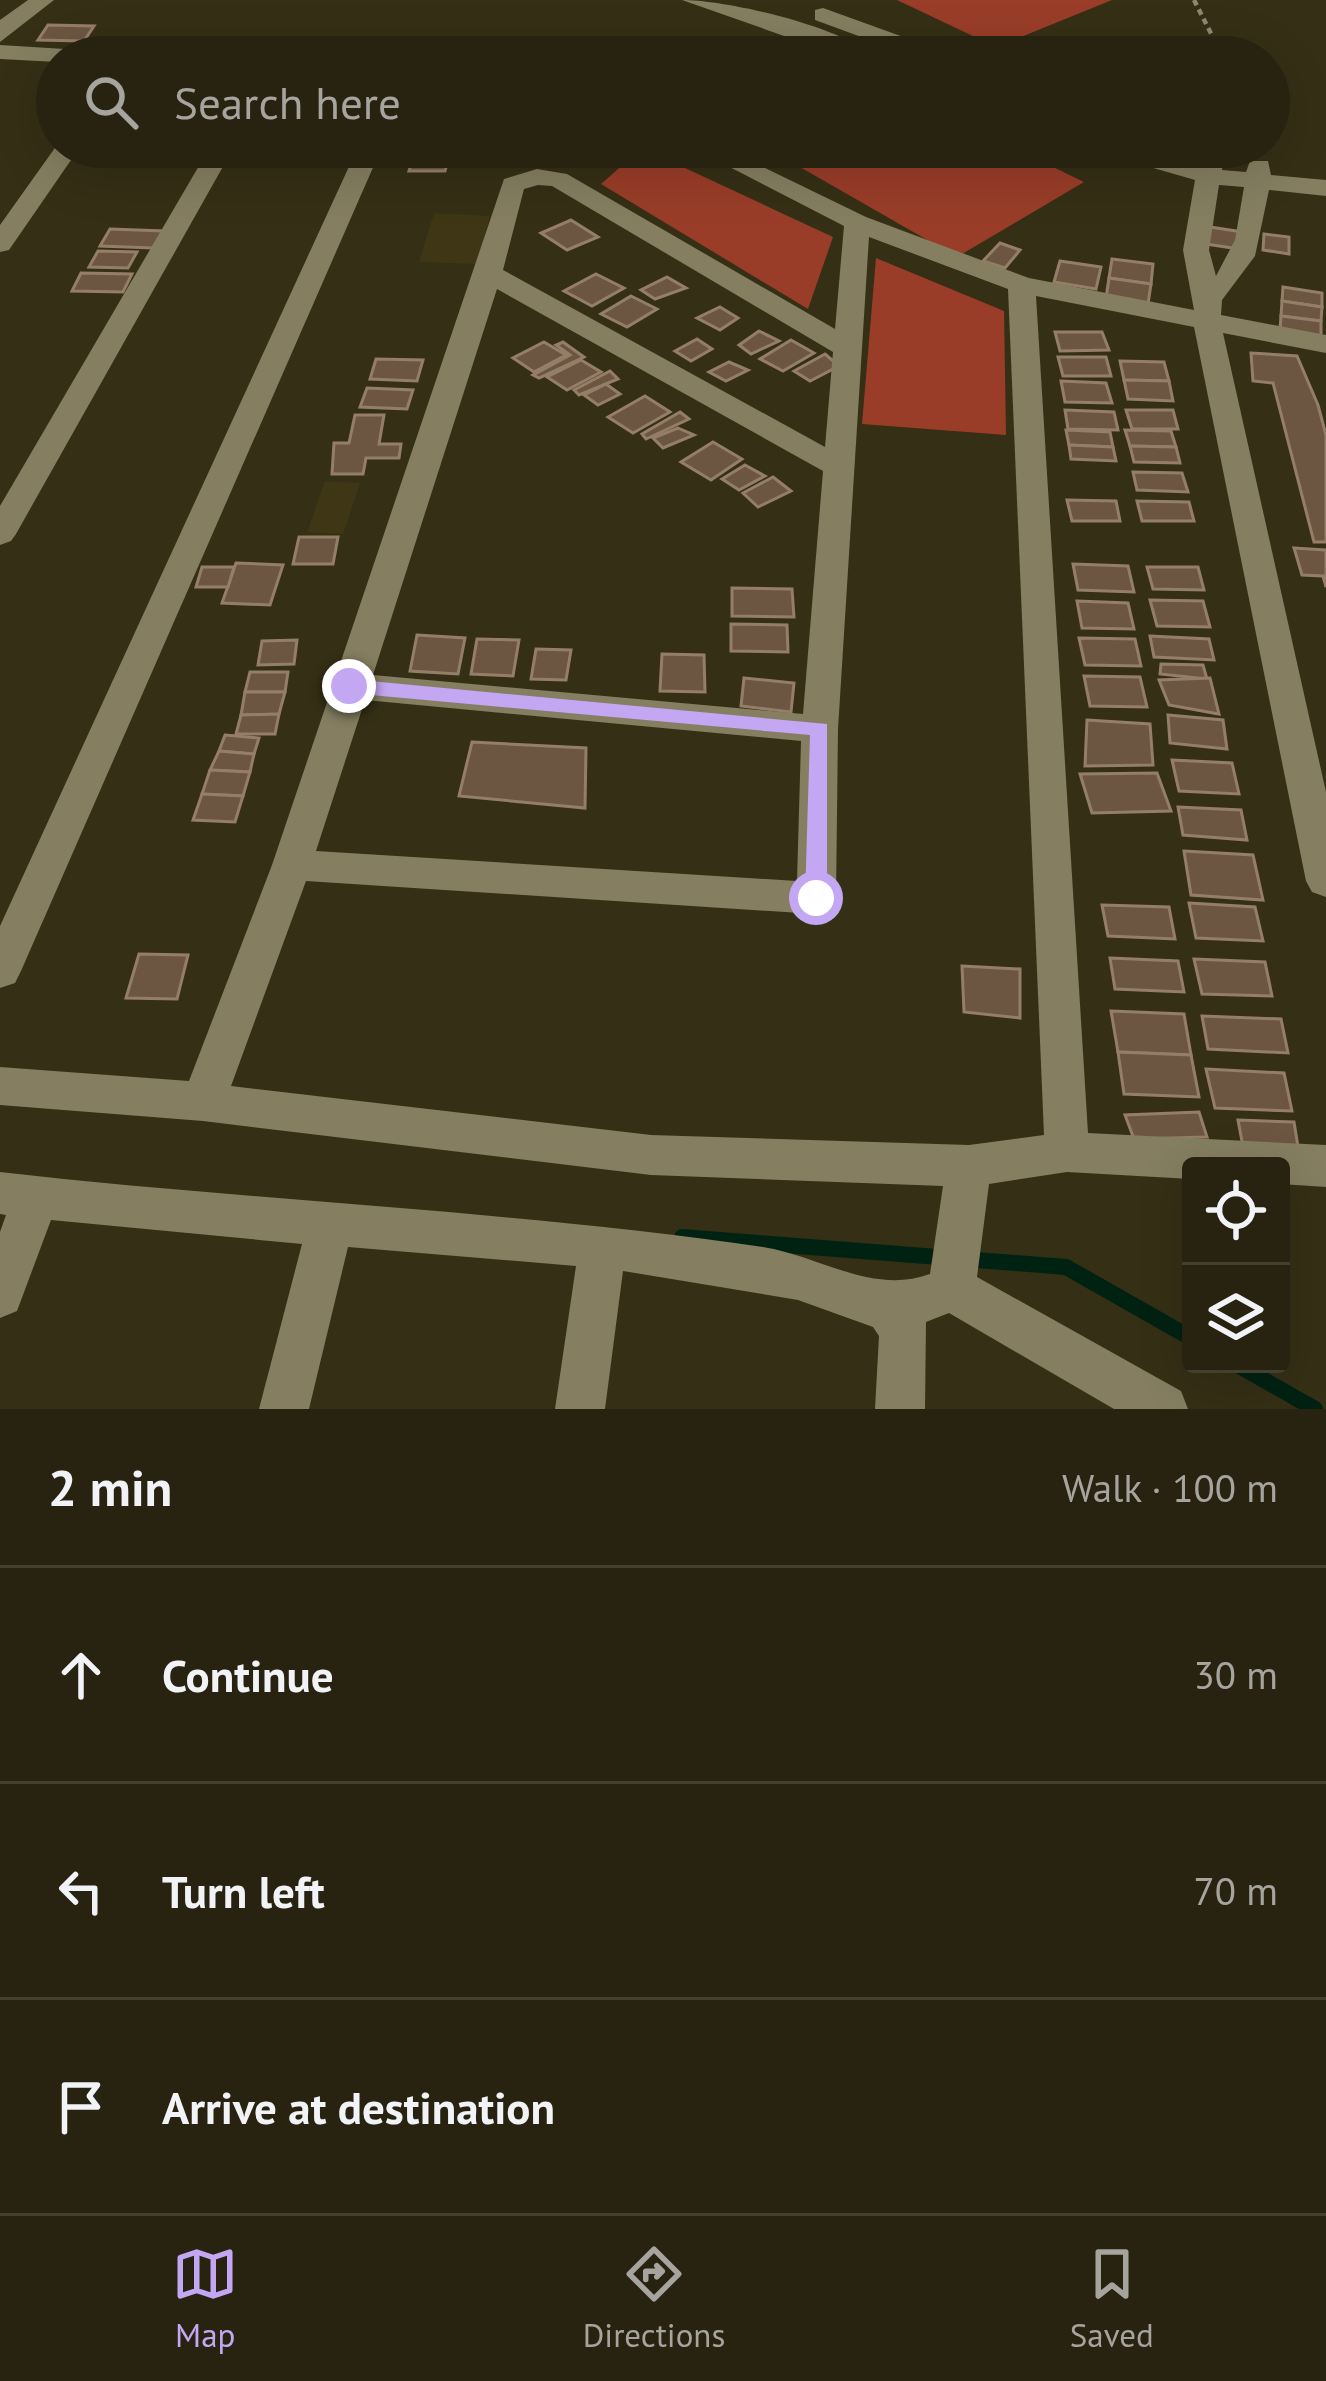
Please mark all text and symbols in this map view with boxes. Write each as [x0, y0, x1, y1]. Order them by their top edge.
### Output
search box [36, 36, 1290, 168]
icon: search [78, 69, 144, 135]
text: Search here [174, 73, 401, 131]
route end [322, 659, 376, 713]
route start [789, 871, 843, 925]
map controls [1182, 1157, 1290, 1373]
button: locate [1182, 1157, 1290, 1265]
button: layers [1182, 1265, 1290, 1373]
text: 2 min [48, 1454, 172, 1520]
text: Walk · 100 m [1062, 1462, 1278, 1513]
icon: ahead [48, 1642, 114, 1708]
text: Continue [162, 1646, 334, 1704]
text: 30 m [1193, 1649, 1278, 1700]
icon: left [48, 1858, 114, 1924]
text: Turn left [162, 1862, 325, 1920]
text: 70 m [1193, 1865, 1278, 1916]
icon: arrive [48, 2074, 114, 2140]
text: Arrive at destination [162, 2078, 555, 2136]
tab: Map [172, 2241, 238, 2356]
tab: Directions [583, 2241, 725, 2356]
tab: Saved [1070, 2241, 1154, 2356]

